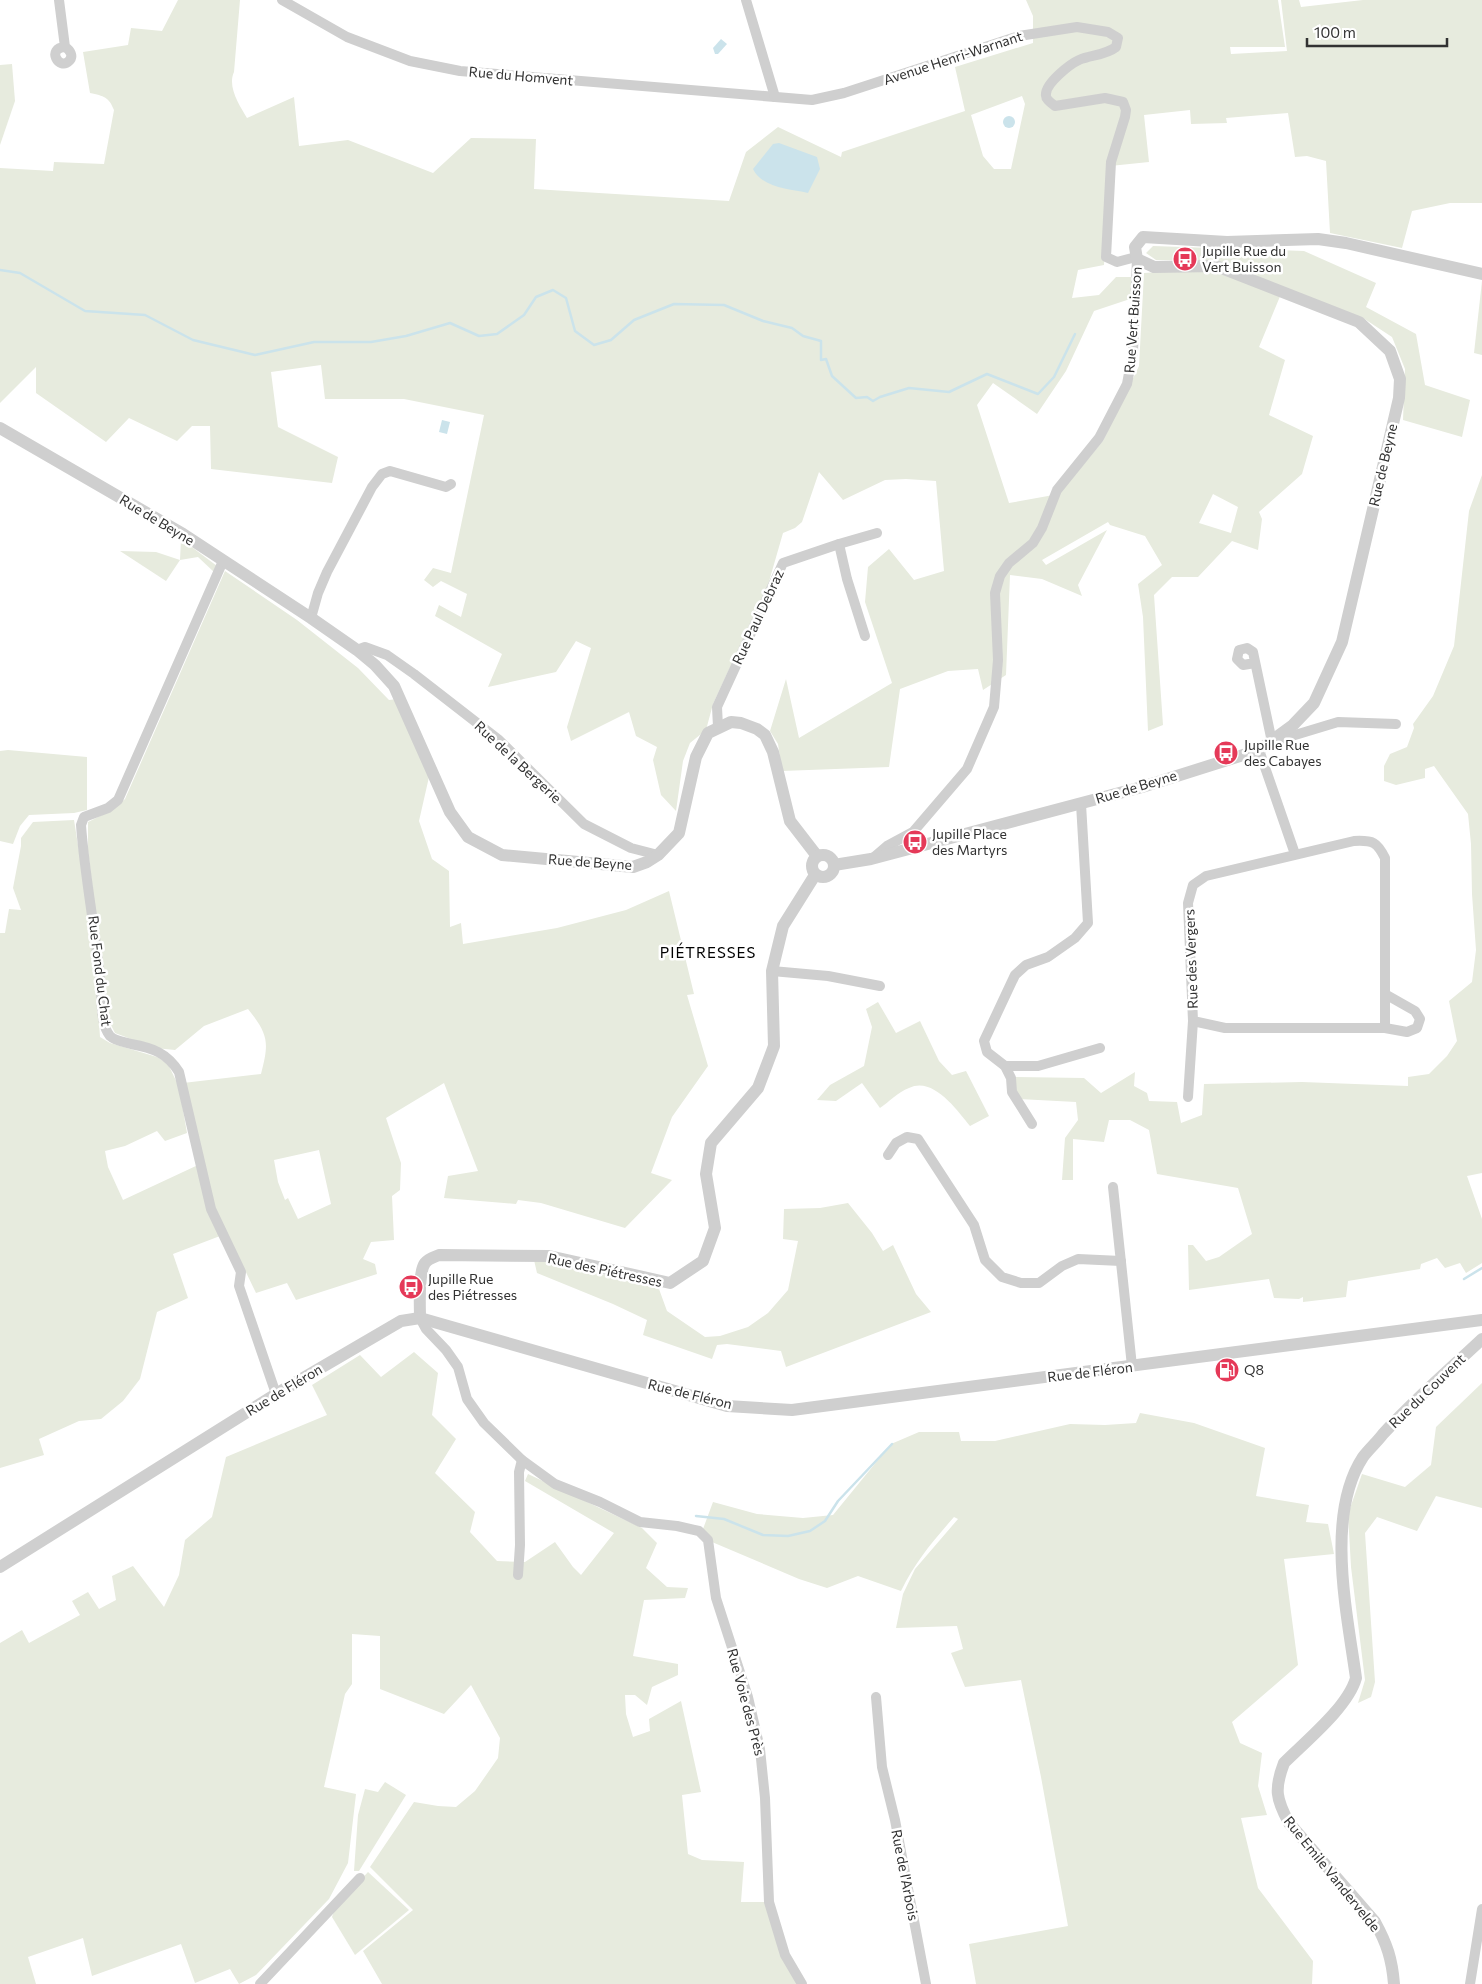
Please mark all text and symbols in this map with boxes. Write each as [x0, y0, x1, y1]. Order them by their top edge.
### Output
scale bar [1307, 15, 1447, 47]
text: 100 m [1314, 23, 1356, 41]
street label: Avenue Henri-Warnant [881, 27, 1025, 88]
street label: Rue du Homvent [468, 62, 574, 89]
place label: Jupille Rue du Vert Buisson [1202, 242, 1286, 275]
bus stop icon: Jupille Rue du Vert Buisson [1172, 246, 1198, 272]
street label: Rue Vert Buisson [1120, 266, 1145, 374]
street label: Rue de Beyne [1365, 422, 1400, 508]
street label: Rue de Beyne [117, 491, 198, 549]
street label: Rue Paul Debraz [728, 566, 787, 667]
street label: Rue de la Bergerie [471, 717, 565, 806]
place label: Jupille Rue des Cabayes [1244, 736, 1322, 769]
bus stop icon: Jupille Rue des Cabayes [1213, 740, 1239, 766]
street label: Rue de Beyne [1093, 766, 1179, 807]
place label: Jupille Place des Martyrs [932, 825, 1007, 858]
bus stop icon: Jupille Place des Martyrs [902, 829, 928, 855]
street label: Rue de Beyne [547, 850, 633, 873]
street label: Rue des Vergers [1180, 909, 1201, 1009]
street label: Rue Fond du Chat [85, 915, 116, 1027]
district label: PIÉTRESSES [660, 942, 756, 961]
street label: Rue des Piétresses [546, 1249, 664, 1290]
place label: Jupille Rue des Piétresses [428, 1270, 517, 1303]
bus stop icon: Jupille Rue des Piétresses [398, 1274, 424, 1300]
street label: Rue du Couvent [1385, 1350, 1469, 1431]
fuel station icon: Q8 [1214, 1357, 1240, 1383]
street label: Rue de Fléron [1046, 1358, 1134, 1385]
street label: Rue de Fléron [242, 1360, 325, 1419]
place label: Q8 [1244, 1361, 1264, 1378]
street label: Rue de Fléron [646, 1375, 734, 1412]
street label: Rue Voie des Près [724, 1646, 769, 1757]
street label: Rue Emile Vandervelde [1281, 1813, 1384, 1935]
street label: Rue de l'Arbois [888, 1828, 923, 1922]

